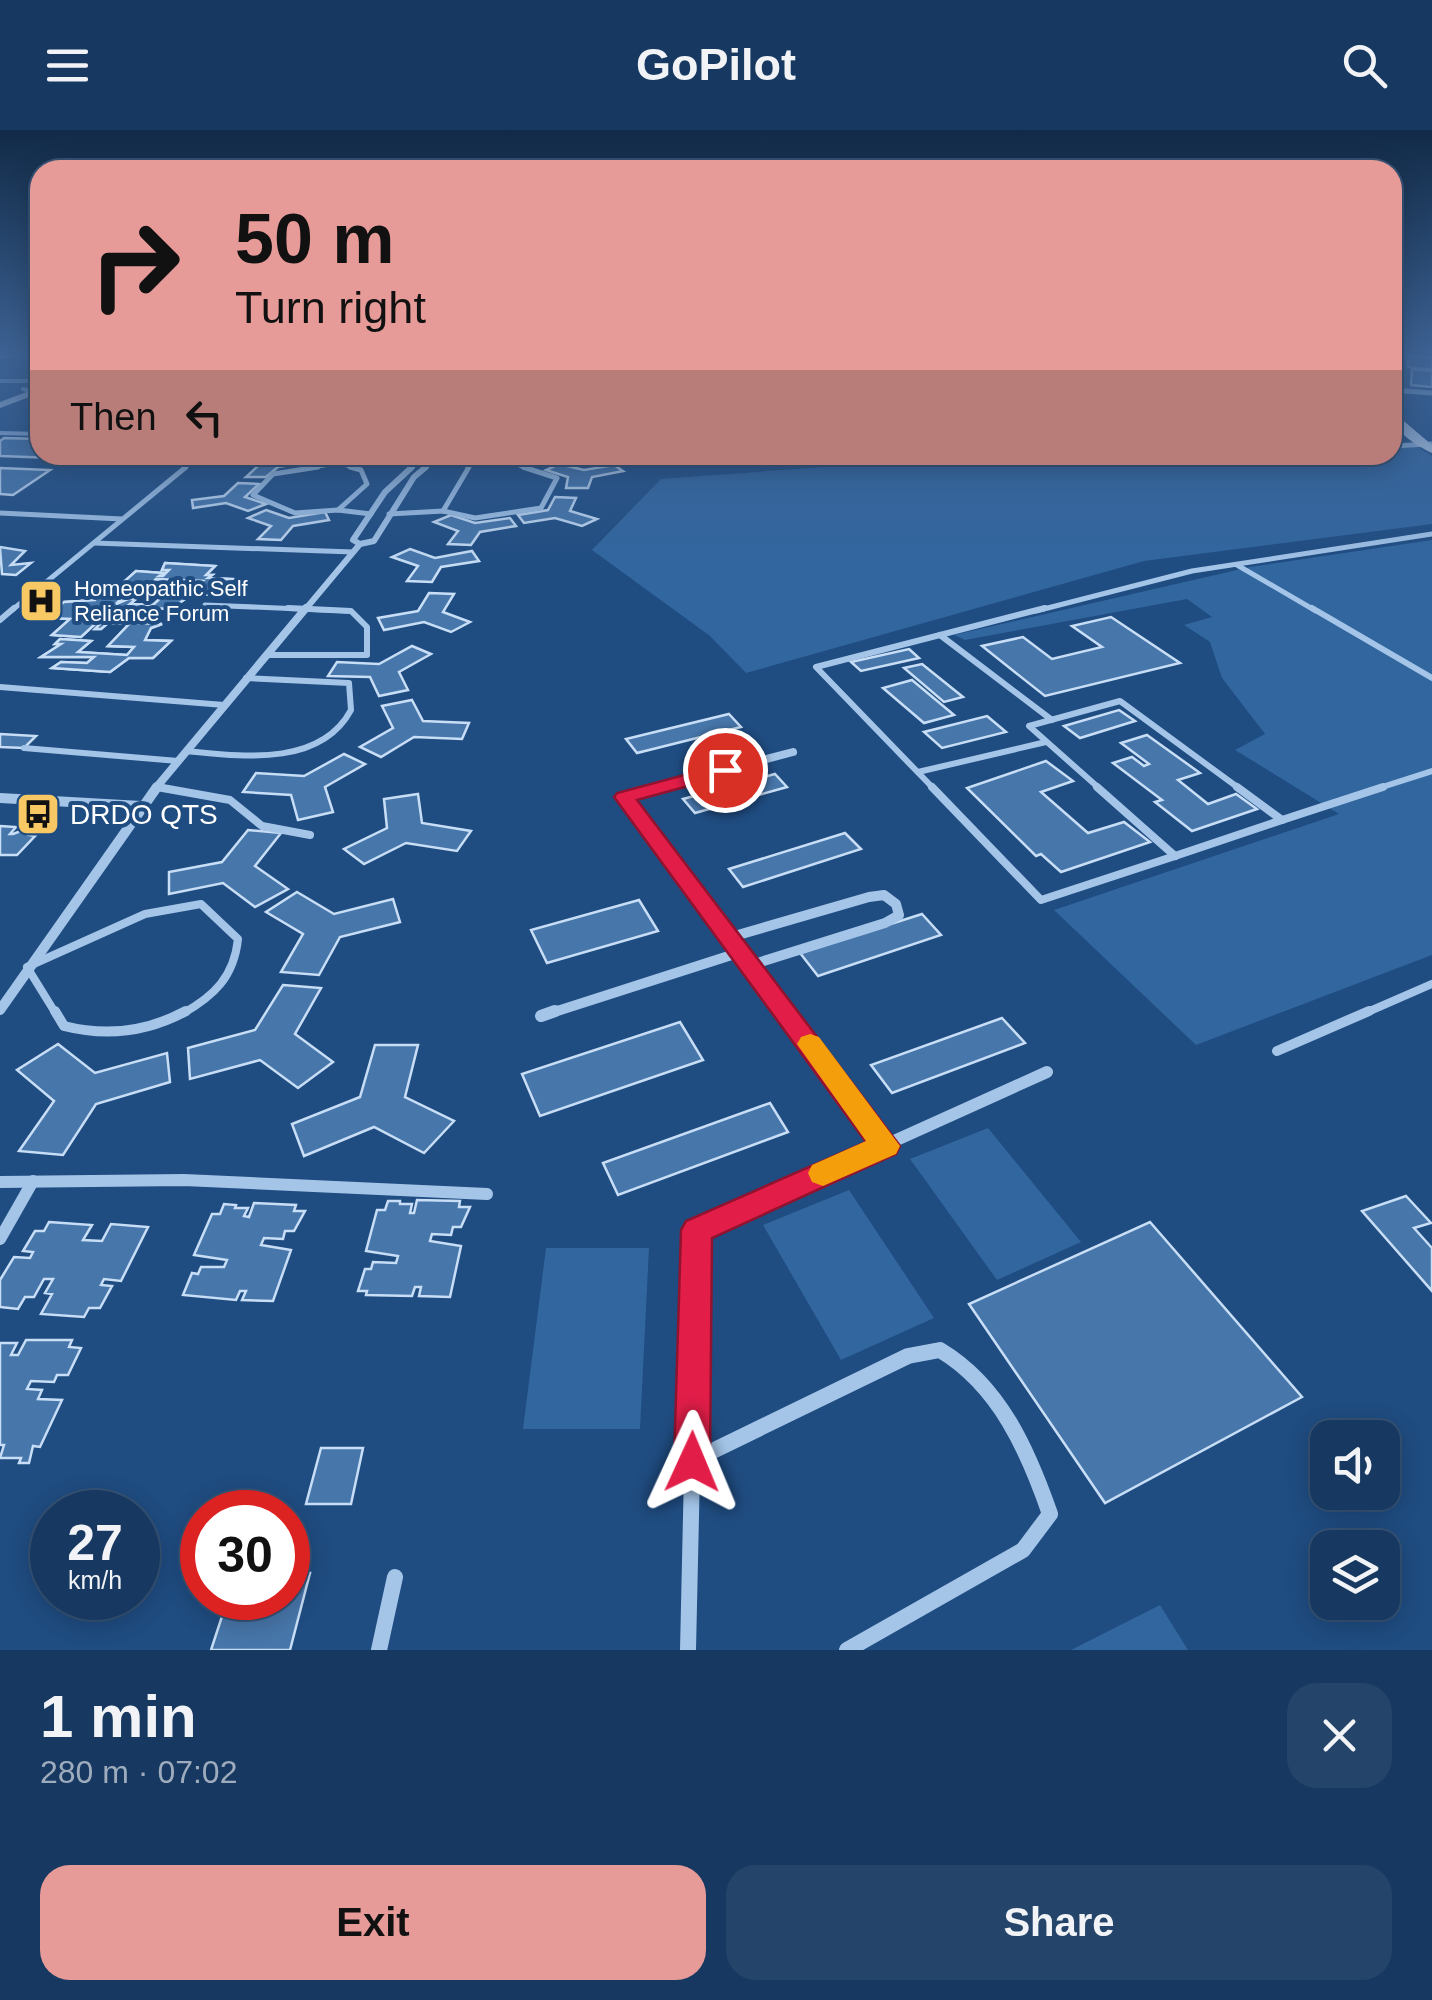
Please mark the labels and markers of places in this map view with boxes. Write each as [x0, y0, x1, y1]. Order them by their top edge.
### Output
place label: Homeopathic Self Reliance Forum [74, 576, 249, 626]
hospital icon: Homeopathic Self Reliance Forum [18, 578, 64, 624]
pin [683, 728, 768, 813]
bus stop icon: DRDO QTS [15, 791, 61, 837]
place label: DRDO QTS [70, 799, 218, 830]

